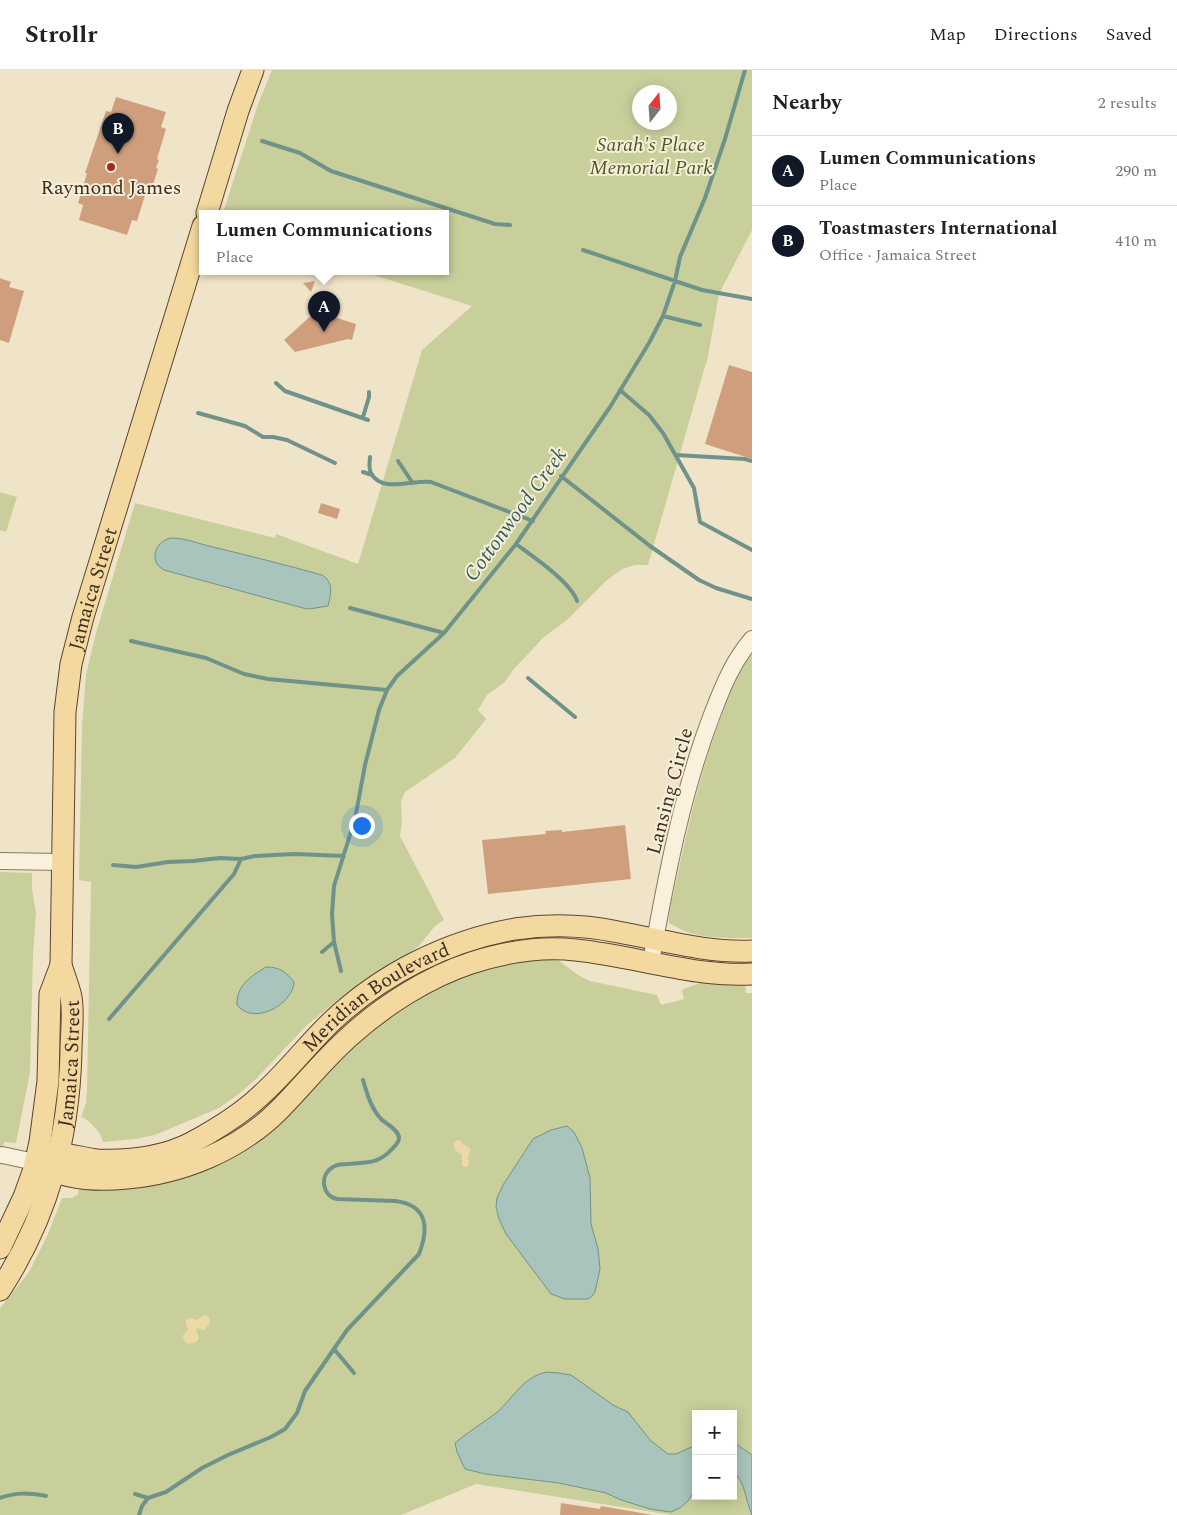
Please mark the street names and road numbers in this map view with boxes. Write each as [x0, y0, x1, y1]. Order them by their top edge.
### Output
street label: Jamaica Street [61, 524, 126, 654]
street label: Lansing Circle [639, 724, 701, 858]
street label: Meridian Boulevard [295, 935, 454, 1060]
street label: Jamaica Street [50, 999, 88, 1129]

